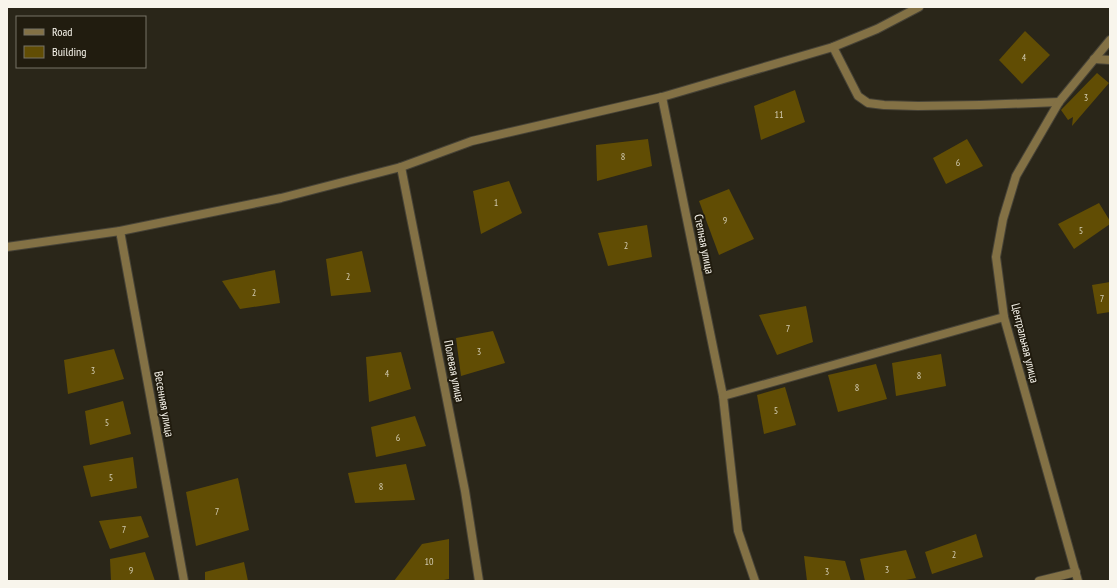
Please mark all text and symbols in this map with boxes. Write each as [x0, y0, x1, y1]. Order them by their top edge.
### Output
legend [16, 16, 146, 68]
text: Road [52, 24, 72, 39]
text: Building [52, 44, 87, 59]
house number: 4 [1022, 51, 1027, 64]
house number: 3 [1084, 91, 1088, 104]
house number: 11 [775, 108, 784, 121]
house number: 8 [621, 150, 625, 163]
house number: 6 [956, 156, 961, 169]
house number: 1 [494, 196, 498, 209]
street label: Степная улица [691, 213, 718, 275]
house number: 9 [723, 214, 727, 227]
house number: 5 [1079, 224, 1083, 237]
house number: 2 [624, 239, 628, 252]
house number: 2 [346, 270, 350, 283]
house number: 2 [252, 286, 256, 299]
house number: 7 [1100, 292, 1104, 305]
street label: Центральная улица [1008, 301, 1043, 384]
house number: 7 [786, 322, 790, 335]
street label: Полевая улица [441, 339, 468, 403]
house number: 3 [477, 345, 481, 358]
house number: 3 [91, 364, 95, 377]
house number: 4 [385, 367, 390, 380]
house number: 8 [917, 369, 921, 382]
street label: Весенняя улица [151, 370, 178, 438]
house number: 8 [855, 381, 859, 394]
house number: 5 [774, 404, 778, 417]
house number: 5 [105, 416, 109, 429]
house number: 6 [396, 431, 401, 444]
house number: 5 [109, 471, 113, 484]
house number: 8 [379, 480, 383, 493]
house number: 7 [215, 505, 219, 518]
house number: 7 [122, 523, 126, 536]
house number: 2 [952, 548, 956, 561]
house number: 10 [425, 555, 434, 568]
house number: 3 [885, 563, 889, 576]
house number: 9 [129, 564, 133, 577]
house number: 3 [825, 565, 829, 578]

